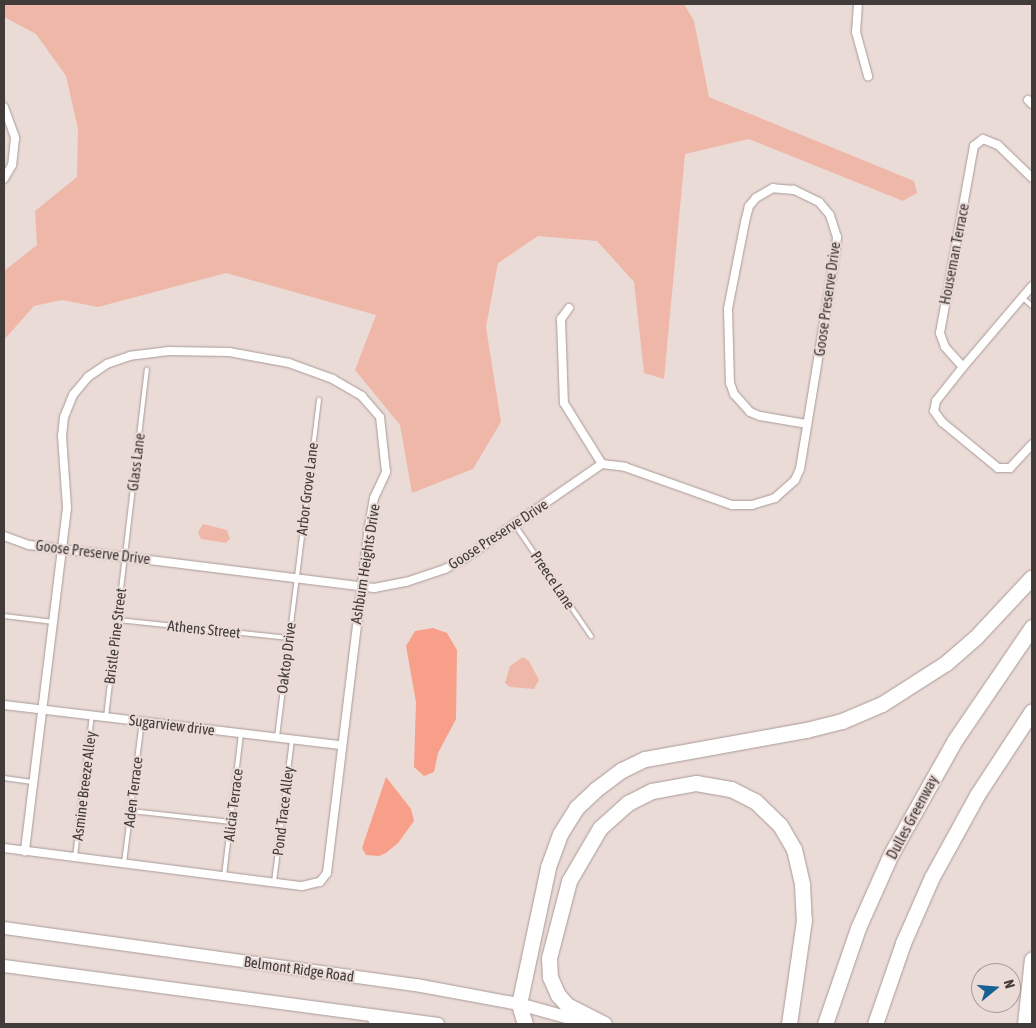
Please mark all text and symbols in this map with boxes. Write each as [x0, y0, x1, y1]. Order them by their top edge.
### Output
street label: Houseman Terrace [935, 202, 973, 306]
street label: Goose Preserve Drive [810, 241, 844, 357]
street label: Glass Lane [124, 432, 148, 492]
street label: Arbor Grove Lane [292, 442, 322, 536]
street label: Goose Preserve Drive [445, 495, 551, 573]
street label: Ashburn Heights Drive [347, 503, 383, 625]
street label: Goose Preserve Drive [35, 536, 151, 568]
street label: Preece Lane [527, 547, 579, 613]
street label: Bristle Pine Street [100, 587, 130, 685]
street label: Athens Street [167, 616, 241, 642]
street label: Oaktop Drive [273, 621, 299, 695]
street label: Sugarview drive [128, 711, 216, 739]
street label: Asmine Breeze Alley [68, 730, 100, 842]
street label: Aden Terrace [120, 756, 146, 828]
street label: Pond Trace Alley [269, 765, 297, 857]
street label: Alicia Terrace [220, 768, 246, 842]
street label: Dulles Greenway [882, 772, 942, 862]
street label: Belmont Ridge Road [243, 952, 355, 986]
north arrow [971, 963, 1021, 1013]
text: N [1001, 978, 1018, 990]

